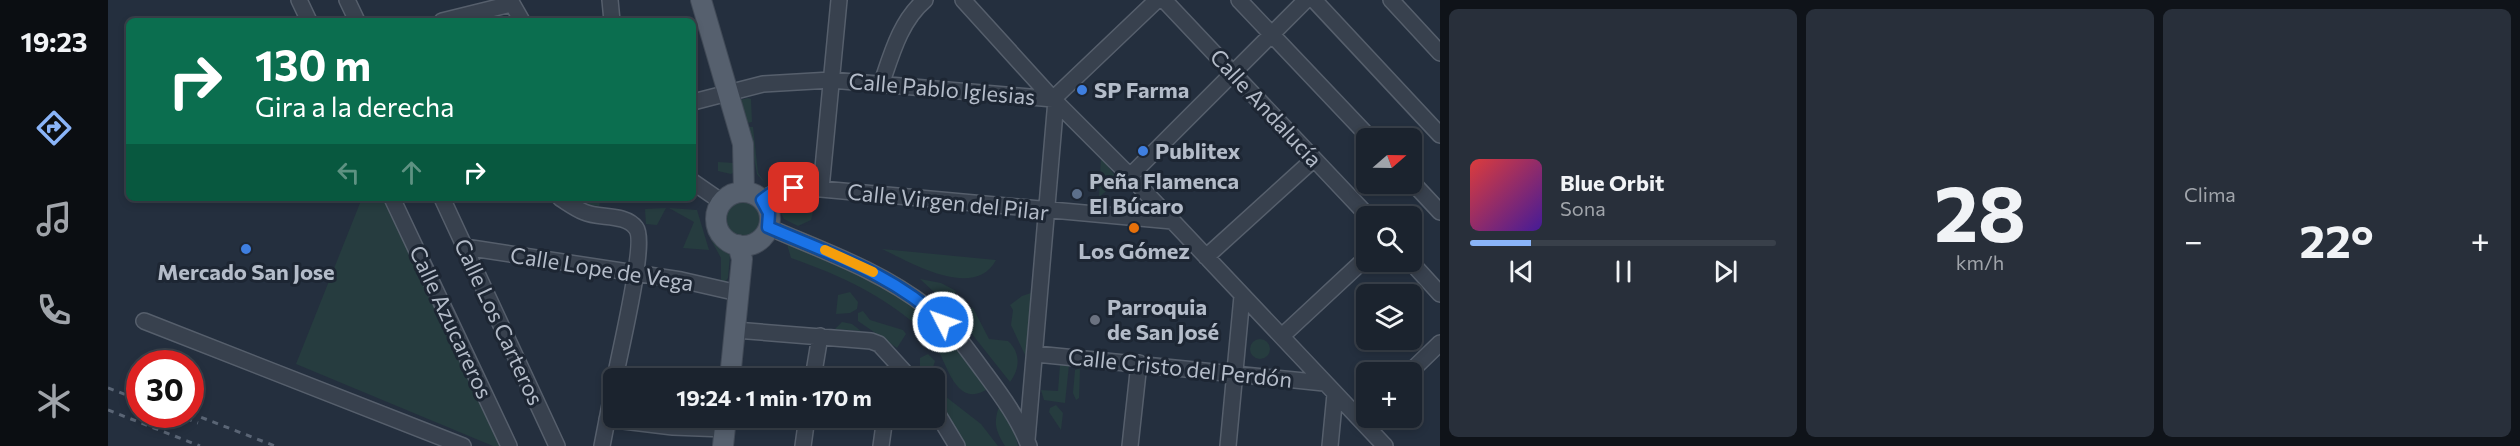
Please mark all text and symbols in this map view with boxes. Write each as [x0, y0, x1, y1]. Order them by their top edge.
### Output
text: 19:23 [20, 25, 88, 58]
text: 130 m [255, 38, 371, 90]
icon: right [156, 42, 234, 120]
street label: Calle Andalucía [1205, 43, 1328, 172]
street label: Calle Pablo Iglesias [848, 67, 1037, 110]
place label: SP Farma [1094, 76, 1189, 103]
marker: SP Farma [1075, 83, 1089, 97]
text: Gira a la derecha [255, 90, 454, 123]
icon: directions [33, 107, 75, 149]
north arrow [1356, 128, 1422, 194]
map controls [1356, 128, 1422, 428]
place label: Publitex [1155, 137, 1241, 164]
marker: Publitex [1136, 144, 1150, 158]
icon: left [332, 156, 365, 189]
icon: ahead [395, 156, 428, 189]
icon: right [458, 156, 491, 189]
pin [768, 162, 819, 213]
text: 28 [1934, 163, 2026, 258]
place label: Peña Flamenca El Búcaro [1089, 167, 1239, 219]
text: Blue Orbit [1560, 169, 1664, 196]
icon: arrive [777, 171, 810, 204]
street label: Calle Virgen del Pilar [846, 177, 1050, 226]
text: Clima [2184, 182, 2236, 206]
marker: Peña Flamenca El Búcaro [1070, 187, 1084, 201]
text: Sona [1560, 196, 1606, 220]
icon: music [33, 198, 75, 240]
button: search [1356, 206, 1422, 272]
text: 22° [2300, 212, 2374, 267]
text: − [2184, 219, 2203, 260]
text: + [2471, 219, 2490, 260]
marker: Los Gómez [1127, 221, 1141, 235]
street label: Calle Los Carteros [449, 234, 550, 409]
place label: Los Gómez [1078, 237, 1190, 264]
street label: Calle Azucareros [404, 241, 499, 403]
street label: Calle Lope de Vega [509, 241, 696, 296]
marker: Mercado San Jose [239, 242, 253, 256]
text: km/h [1956, 250, 2004, 274]
icon: previous [1505, 255, 1538, 288]
icon: pause [1607, 255, 1640, 288]
icon: next [1709, 255, 1742, 288]
place label: Mercado San Jose [157, 258, 335, 285]
button: layers [1356, 284, 1422, 350]
icon: phone [33, 289, 75, 331]
position arrow [911, 290, 975, 354]
place label: Parroquia de San José [1107, 293, 1219, 345]
marker: Parroquia de San José [1088, 313, 1102, 327]
street label: Calle Cristo del Perdón [1067, 342, 1293, 393]
speed limit sign: 30 [126, 350, 204, 428]
button: + [1356, 362, 1422, 428]
icon: climate [33, 380, 75, 422]
text: 19:24 · 1 min · 170 m [676, 384, 872, 411]

